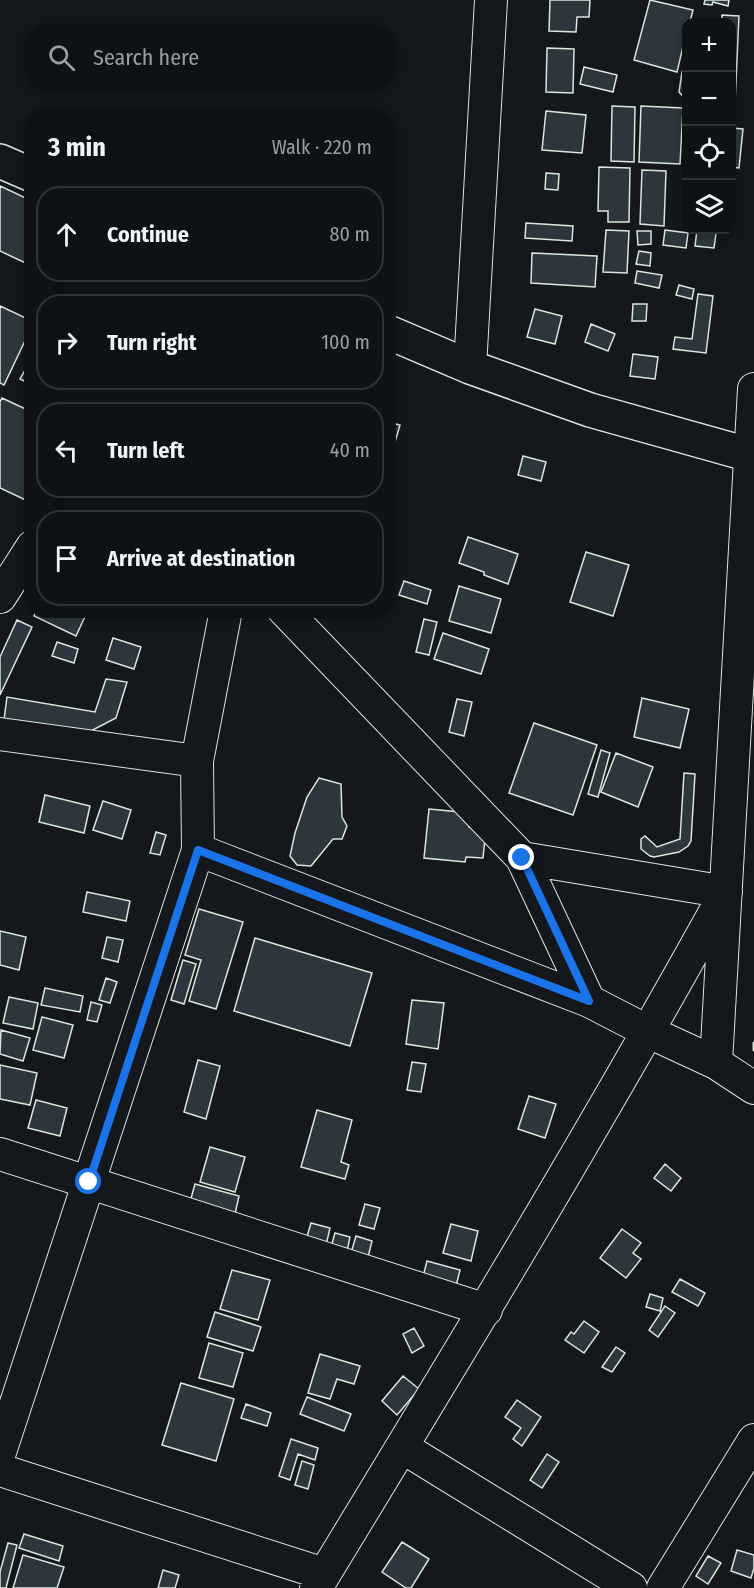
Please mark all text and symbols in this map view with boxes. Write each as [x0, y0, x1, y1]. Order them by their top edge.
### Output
map controls [682, 18, 736, 234]
button: + [682, 18, 736, 72]
search box [24, 24, 396, 90]
icon: search [45, 41, 78, 74]
text: Search here [93, 44, 199, 71]
button: − [682, 72, 736, 126]
button: locate [682, 126, 736, 180]
text: 3 min [48, 132, 106, 163]
text: Walk · 220 m [272, 135, 372, 159]
button: layers [682, 180, 736, 234]
icon: ahead [50, 218, 83, 251]
text: Continue [107, 221, 189, 248]
text: 80 m [330, 222, 370, 246]
icon: right [50, 326, 83, 359]
text: Turn right [107, 329, 196, 356]
text: 100 m [321, 330, 370, 354]
icon: left [50, 434, 83, 467]
text: Turn left [107, 437, 185, 464]
text: 40 m [330, 438, 370, 462]
icon: arrive [50, 542, 83, 575]
text: Arrive at destination [107, 545, 295, 572]
route end [508, 844, 534, 870]
route start [75, 1168, 101, 1194]

